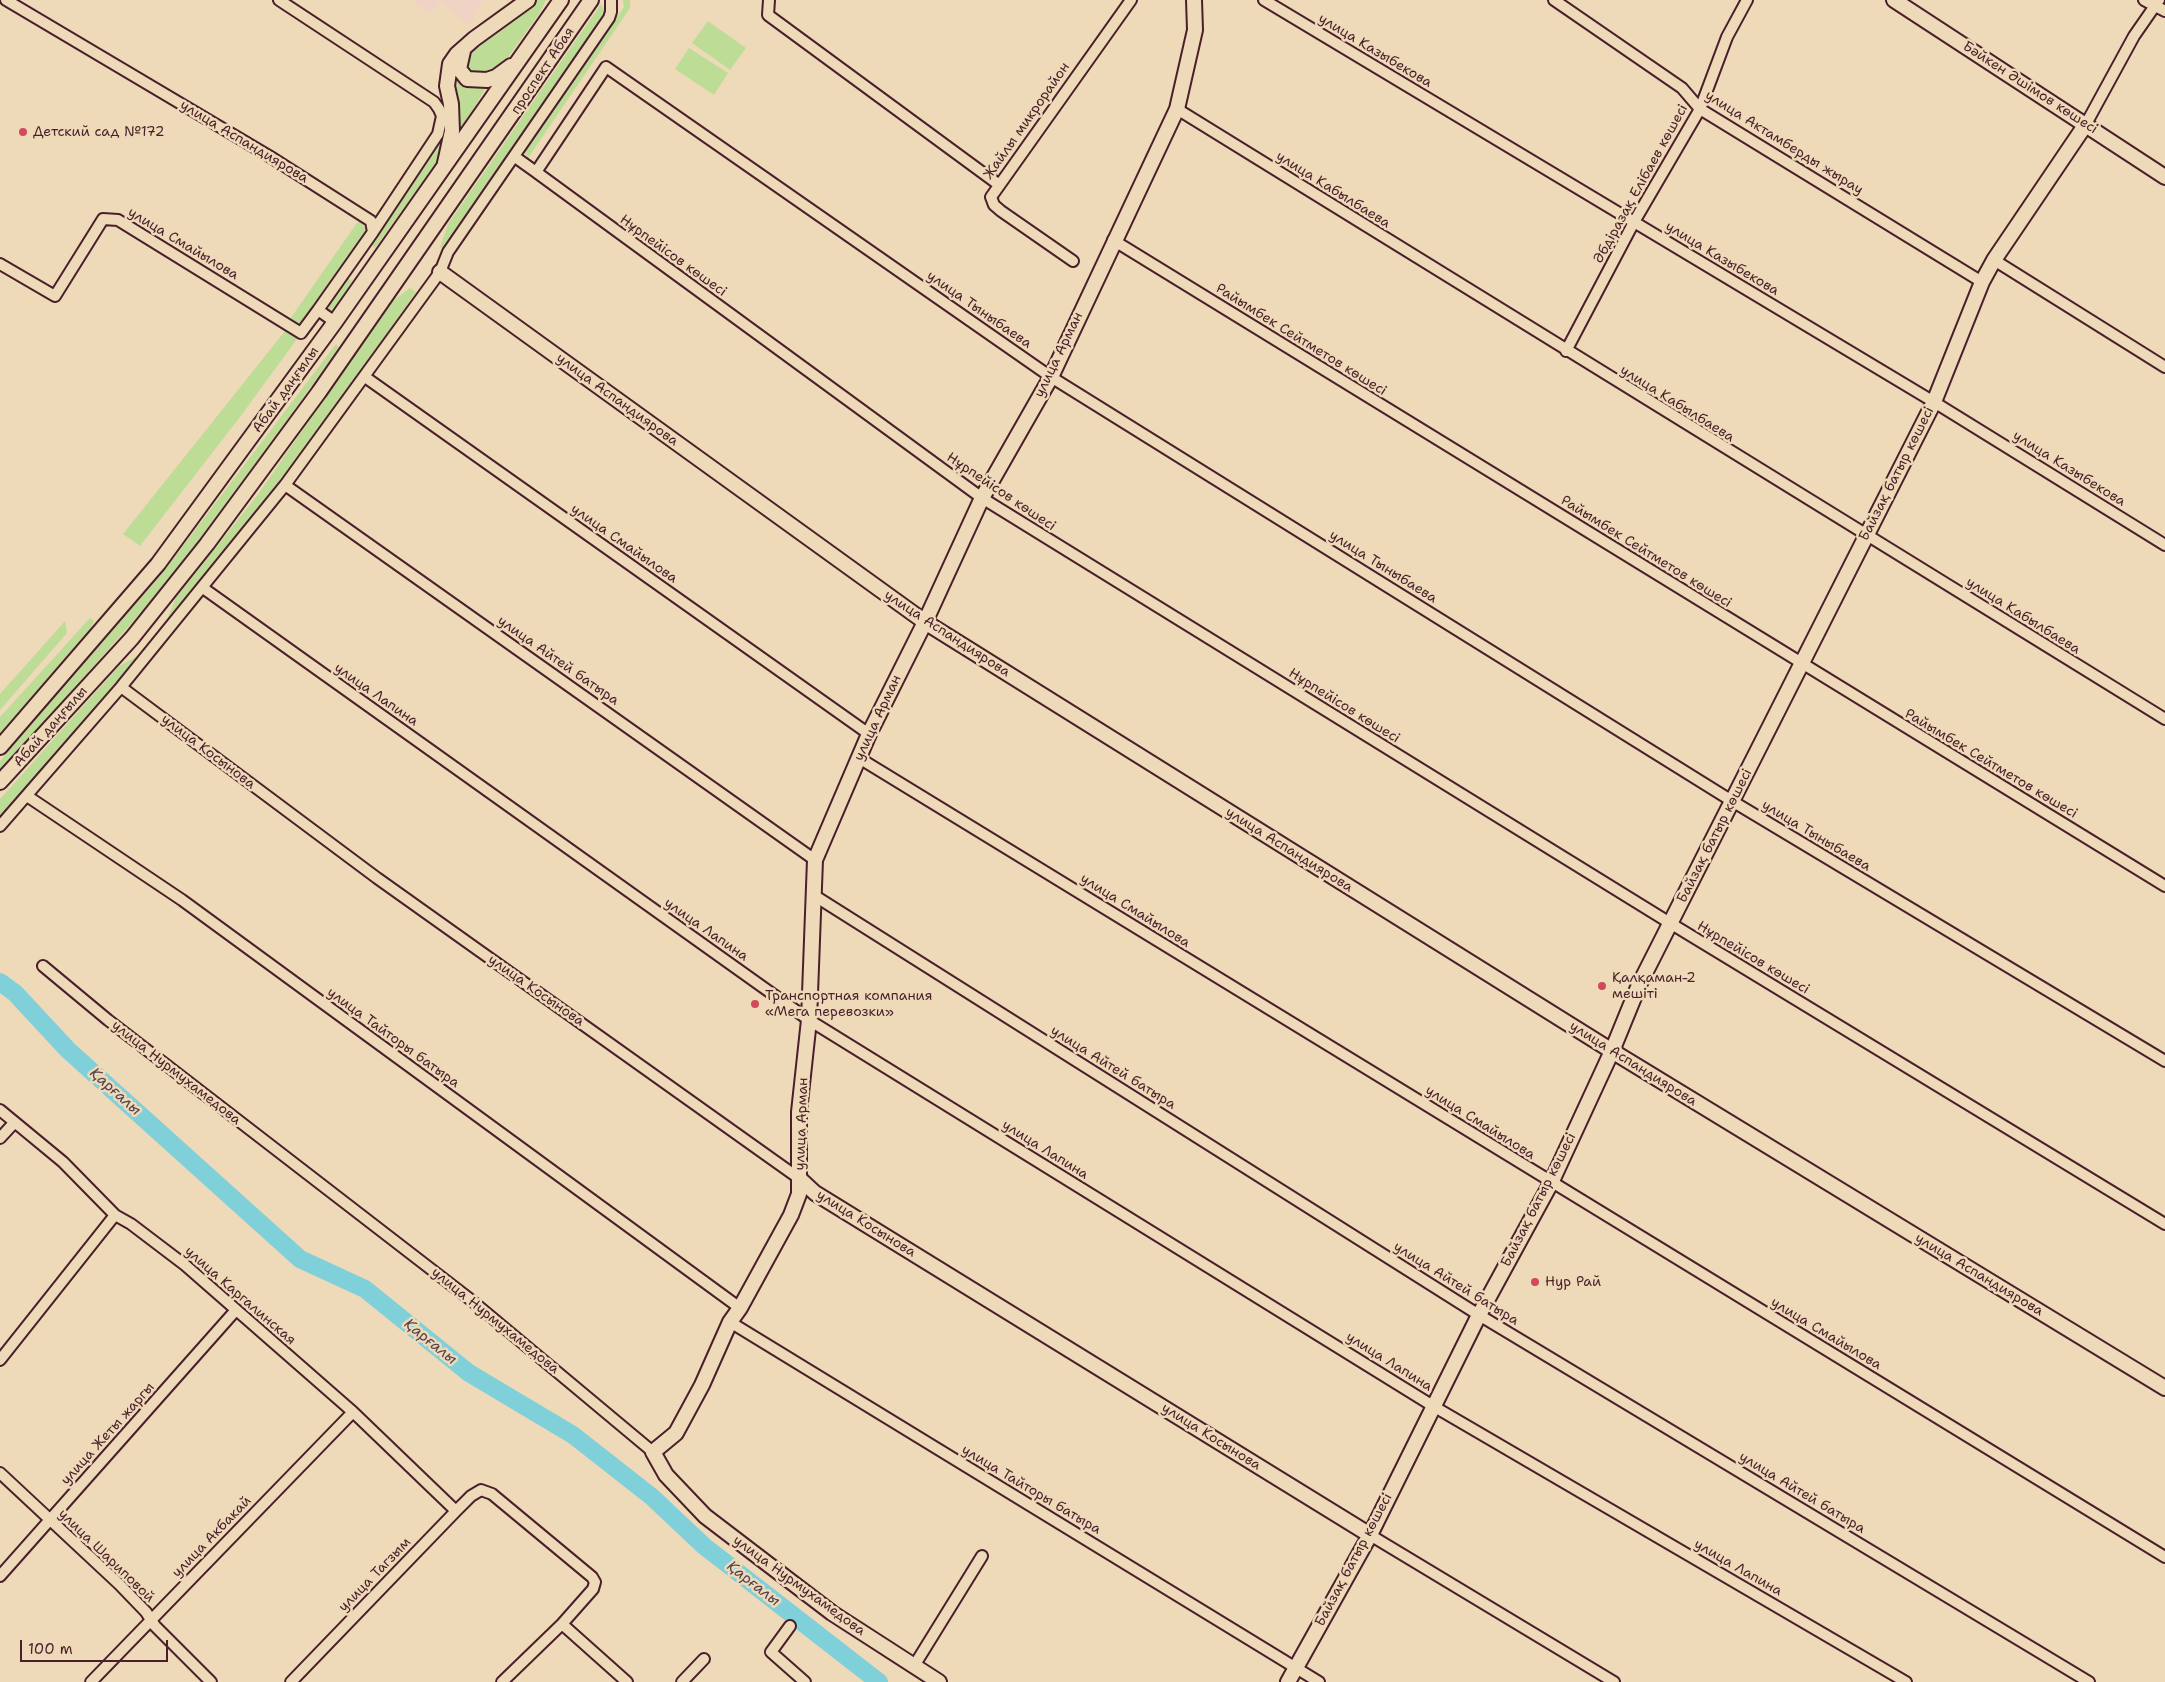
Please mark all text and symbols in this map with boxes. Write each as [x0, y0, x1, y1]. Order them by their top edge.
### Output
street label: улица Казыбекова [1315, 10, 1435, 92]
street label: проспект Абая [508, 24, 578, 118]
street label: Бәйкен Әшімов көшесі [1959, 38, 2101, 138]
street label: Жайлы микрорайон [980, 59, 1074, 183]
street label: улица Актамберды жырау [1702, 87, 1866, 199]
street label: улица Аспандиярова [177, 97, 311, 187]
street label: Әбдіразақ Елібаев көшесі [1590, 102, 1692, 266]
place label: Детский сад №172 [33, 124, 165, 140]
marker: Детский сад №172 [17, 126, 29, 138]
street label: улица Кабылбаева [1273, 148, 1393, 232]
street label: улица Смайылова [124, 204, 242, 284]
street label: Нұрпейісов көшесі [616, 212, 730, 300]
street label: улица Казыбекова [1662, 218, 1782, 300]
street label: улица Тыныбаева [923, 268, 1035, 352]
street label: Райымбек Сейтметов көшесі [1212, 280, 1390, 400]
street label: улица Арман [1031, 310, 1087, 400]
street label: Абай даңғылы [249, 344, 323, 436]
street label: улица Аспандиярова [553, 350, 681, 450]
street label: улица Кабылбаева [1617, 362, 1737, 446]
street label: Байзақ батыр көшесі [1856, 404, 1938, 544]
street label: улица Казыбекова [2010, 428, 2128, 510]
street label: Нұрпейісов көшесі [943, 449, 1059, 535]
street label: Райымбек Сейтметов көшесі [1557, 492, 1735, 612]
street label: улица Смайылова [567, 501, 681, 587]
street label: улица Тыныбаева [1326, 527, 1440, 607]
street label: улица Кабылбаева [1963, 574, 2083, 658]
street label: улица Аспандиярова [881, 587, 1013, 681]
street label: улица Айтей батыра [494, 613, 622, 709]
street label: улица Лапина [331, 660, 421, 730]
street label: Нұрпейісов көшесі [1285, 665, 1403, 747]
street label: улица Арман [851, 672, 905, 764]
street label: Абай даңғылы [11, 683, 91, 771]
street label: Райымбек Сейтметов көшесі [1902, 706, 2080, 822]
street label: улица Косынова [158, 711, 258, 793]
street label: Байзақ батыр көшесі [1674, 766, 1756, 906]
street label: улица Тыныбаева [1758, 797, 1874, 875]
street label: улица Аспандиярова [1222, 804, 1356, 896]
street label: улица Смайылова [1077, 870, 1193, 952]
street label: улица Лапина [661, 895, 751, 965]
street label: Нұрпейісов көшесі [1694, 918, 1812, 998]
street label: улица Косынова [485, 952, 587, 1030]
place label: Қалқаман-2 мешіті [1612, 970, 1696, 1002]
marker: Қалқаман-2 мешіті [1596, 980, 1608, 992]
street label: улица Тайторы батыра [323, 984, 463, 1092]
place label: Транспортная компания «Мега перевозки» [765, 988, 932, 1020]
marker: Транспортная компания «Мега перевозки» [749, 998, 761, 1010]
street label: улица Нурмухамедова [108, 1017, 244, 1129]
street label: улица Аспандиярова [1566, 1018, 1700, 1110]
street label: улица Айтей батыра [1047, 1023, 1179, 1113]
water label: Қарғалы [86, 1064, 144, 1120]
street label: улица Арман [792, 1077, 812, 1171]
street label: улица Смайылова [1422, 1082, 1538, 1164]
street label: улица Лапина [999, 1117, 1091, 1183]
street label: Байзақ батыр көшесі [1498, 1130, 1580, 1270]
street label: улица Косынова [813, 1187, 919, 1261]
street label: улица Аспандиярова [1912, 1230, 2046, 1320]
street label: улица Айтей батыра [1390, 1239, 1522, 1329]
street label: улица Каргалинская [181, 1243, 299, 1349]
street label: улица Нурмухамедова [428, 1264, 562, 1378]
place label: Нур Рай [1545, 1274, 1601, 1290]
marker: Нур Рай [1529, 1276, 1541, 1288]
street label: улица Смайылова [1767, 1294, 1885, 1374]
water label: Қарғалы [400, 1315, 460, 1369]
street label: улица Лапина [1343, 1329, 1435, 1395]
street label: улица Жеты жаргы [58, 1379, 158, 1489]
street label: улица Косынова [1158, 1400, 1264, 1474]
street label: улица Тайторы батыра [958, 1442, 1104, 1538]
street label: улица Айтей батыра [1736, 1449, 1868, 1537]
street label: Байзақ батыр көшесі [1312, 1491, 1396, 1629]
street label: улица Акбакай [169, 1493, 255, 1581]
street label: улица Шариповой [54, 1506, 158, 1606]
street label: улица Нурмухамедова [730, 1532, 868, 1640]
street label: улица Тагзым [335, 1534, 415, 1616]
street label: улица Лапина [1691, 1536, 1785, 1600]
water label: Қарғалы [723, 1558, 783, 1610]
scale bar [22, 1630, 170, 1662]
text: 100 m [28, 1639, 73, 1659]

